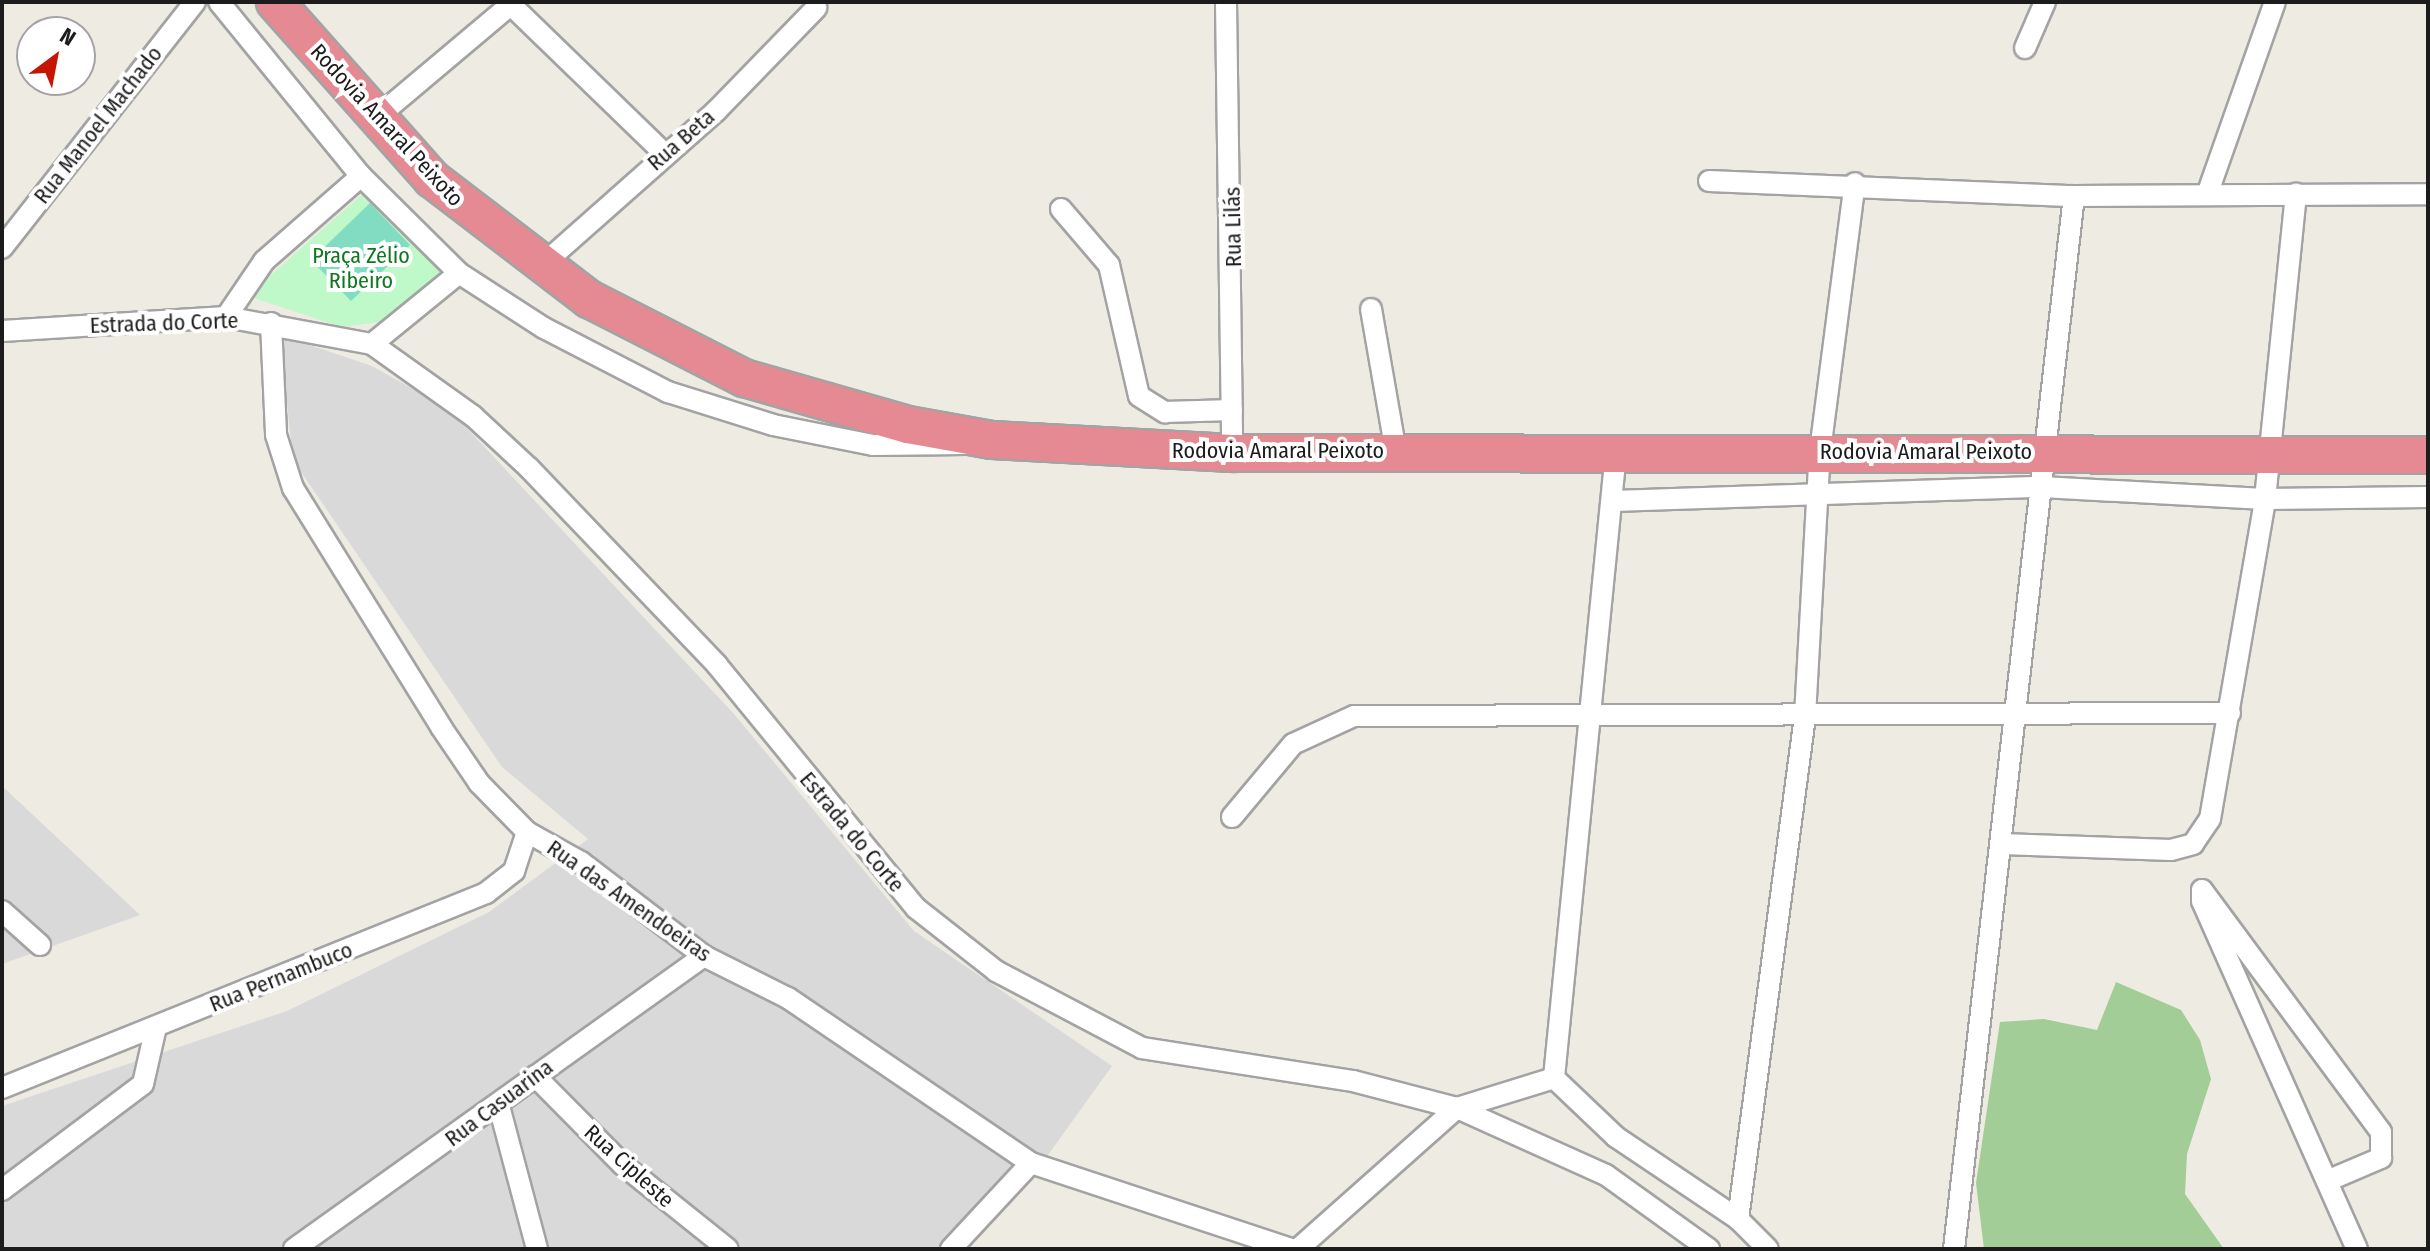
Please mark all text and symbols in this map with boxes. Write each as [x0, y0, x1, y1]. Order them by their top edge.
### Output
north arrow [16, 16, 96, 96]
text: N [55, 22, 81, 52]
street label: Rodovia Amaral Peixoto [305, 38, 469, 212]
street label: Rua Manoel Machado [28, 41, 168, 209]
street label: Rua Beta [642, 104, 720, 176]
street label: Rua Lilás [1219, 187, 1247, 267]
park label: Praça Zélio Ribeiro [312, 242, 410, 294]
street label: Estrada do Corte [89, 307, 239, 339]
street label: Rodovia Amaral Peixoto [1172, 438, 1384, 464]
street label: Rodovia Amaral Peixoto [1820, 439, 2032, 465]
street label: Estrada do Corte [794, 767, 910, 897]
street label: Rua das Amendoeiras [542, 835, 716, 967]
street label: Rua Pernambuco [206, 936, 356, 1018]
street label: Rua Casuarina [440, 1054, 558, 1152]
street label: Rua Cipleste [579, 1119, 679, 1213]

